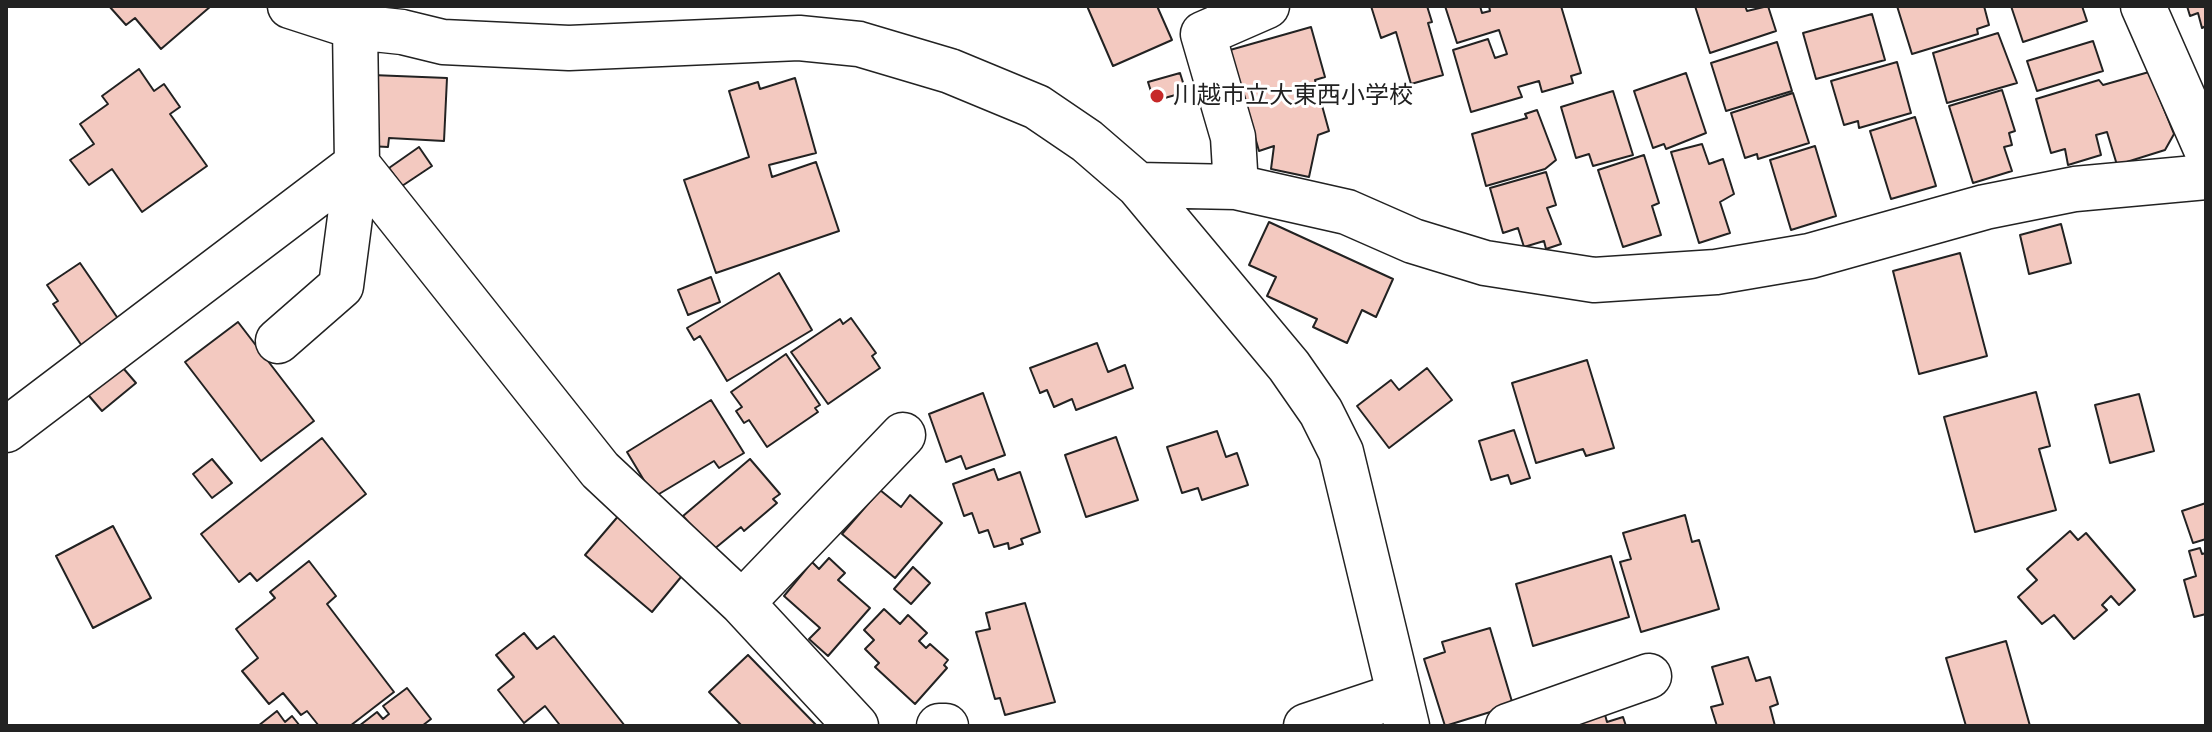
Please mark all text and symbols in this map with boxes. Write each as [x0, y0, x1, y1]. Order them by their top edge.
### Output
place label: 川越市立大東西小学校 [1173, 82, 1413, 110]
marker: 川越市立大東西小学校 [1148, 87, 1166, 105]

